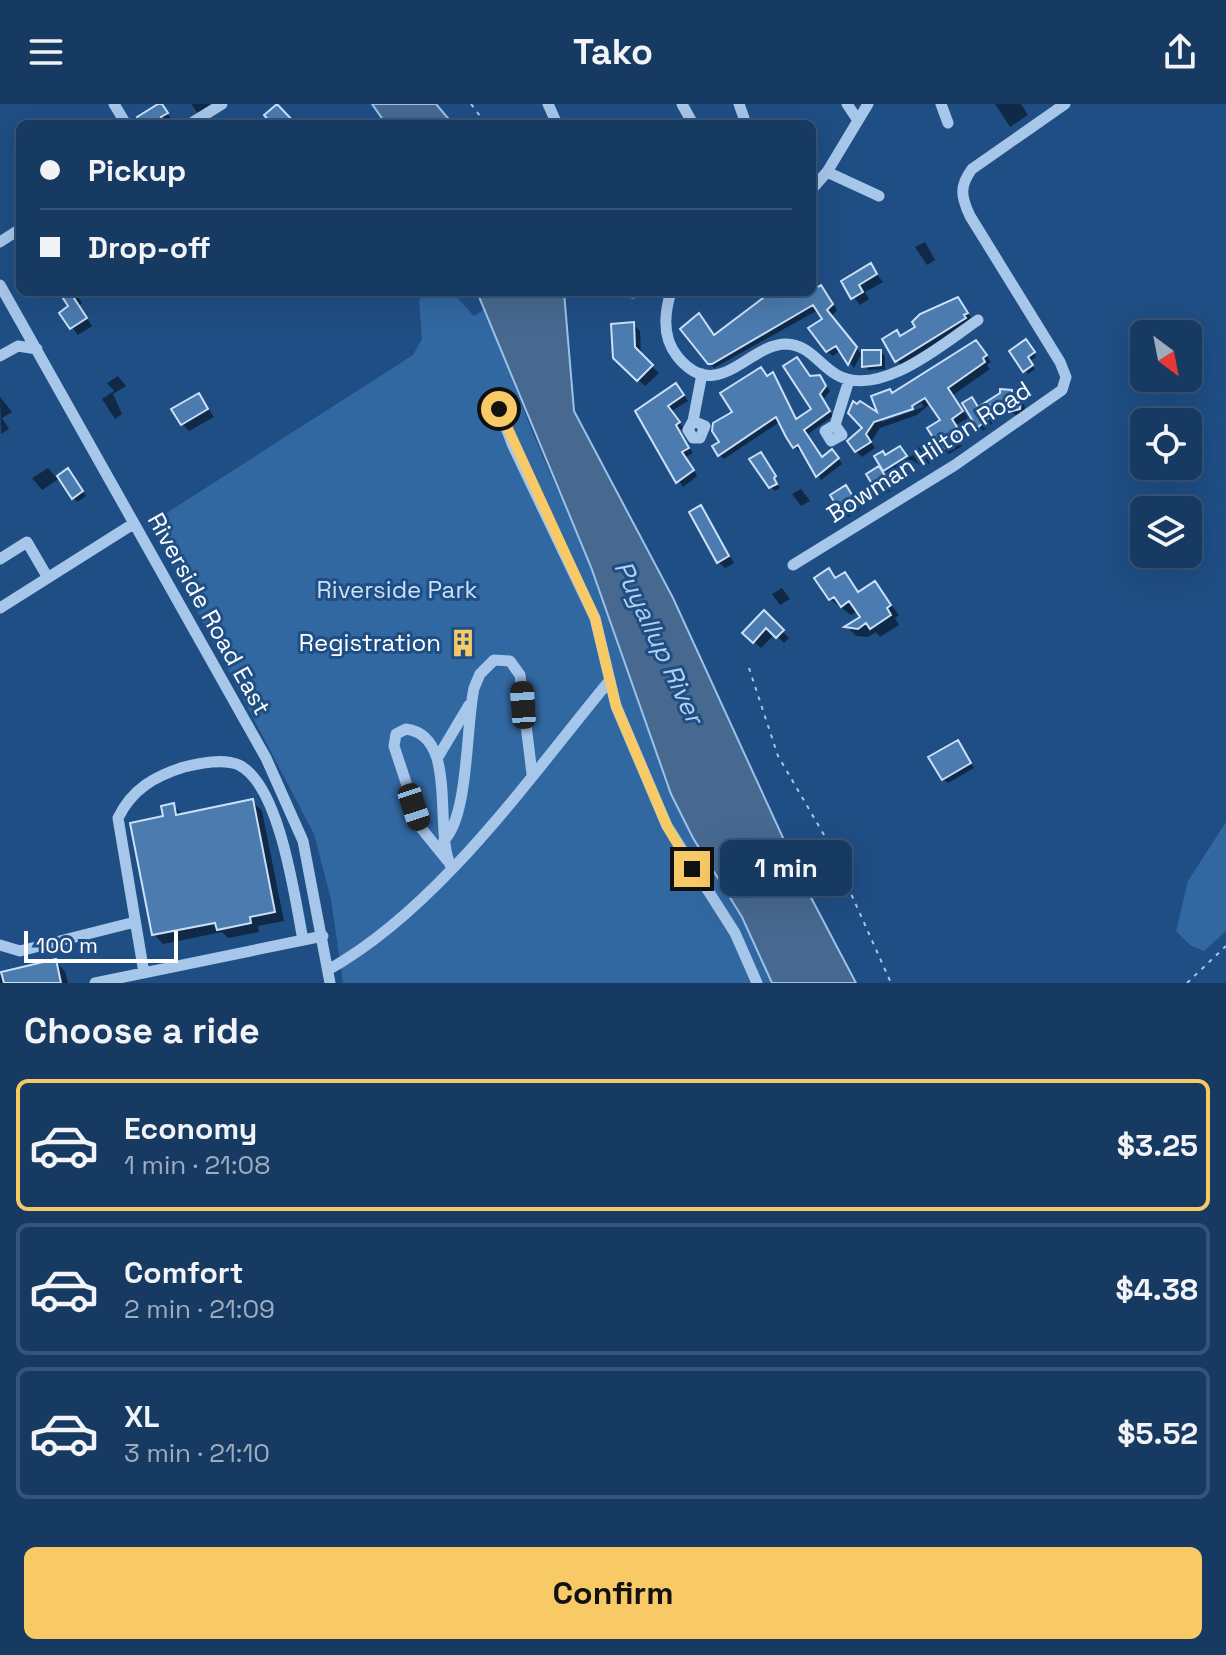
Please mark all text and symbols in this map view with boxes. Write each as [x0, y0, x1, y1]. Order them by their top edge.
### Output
text: Tako [573, 29, 653, 75]
icon: menu [24, 30, 68, 74]
icon: share [1158, 30, 1202, 74]
text: Pickup [88, 151, 186, 190]
text: Drop-off [88, 228, 211, 267]
north arrow [1130, 320, 1202, 392]
map controls [1130, 320, 1202, 568]
street label: Bowman Hilton Road [821, 374, 1037, 529]
route start [481, 391, 517, 427]
button: locate [1130, 408, 1202, 480]
button: layers [1130, 496, 1202, 568]
street label: Riverside Road East [141, 507, 278, 720]
water label: Puyallup River [606, 555, 713, 732]
park label: Riverside Park [317, 574, 477, 605]
place label: Registration [299, 627, 441, 658]
building icon: Registration [448, 628, 478, 658]
car [509, 680, 537, 730]
car [395, 780, 433, 834]
callout: 1 min [720, 841, 852, 897]
route end [674, 851, 710, 887]
text: 1 min [754, 851, 818, 885]
scale bar [24, 927, 178, 963]
text: 100 m [36, 931, 98, 959]
text: Choose a ride [24, 1008, 260, 1054]
icon: car [28, 1109, 100, 1181]
text: Economy [124, 1109, 257, 1148]
text: $3.25 [1117, 1126, 1198, 1165]
text: 1 min · 21:08 [124, 1148, 270, 1182]
icon: car [28, 1253, 100, 1325]
text: Comfort [124, 1253, 243, 1292]
text: $4.38 [1116, 1270, 1198, 1309]
text: 2 min · 21:09 [124, 1292, 275, 1326]
icon: car [28, 1397, 100, 1469]
text: XL [124, 1397, 160, 1436]
text: $5.52 [1117, 1414, 1198, 1453]
text: 3 min · 21:10 [124, 1436, 270, 1470]
button: Confirm [24, 1547, 1202, 1639]

